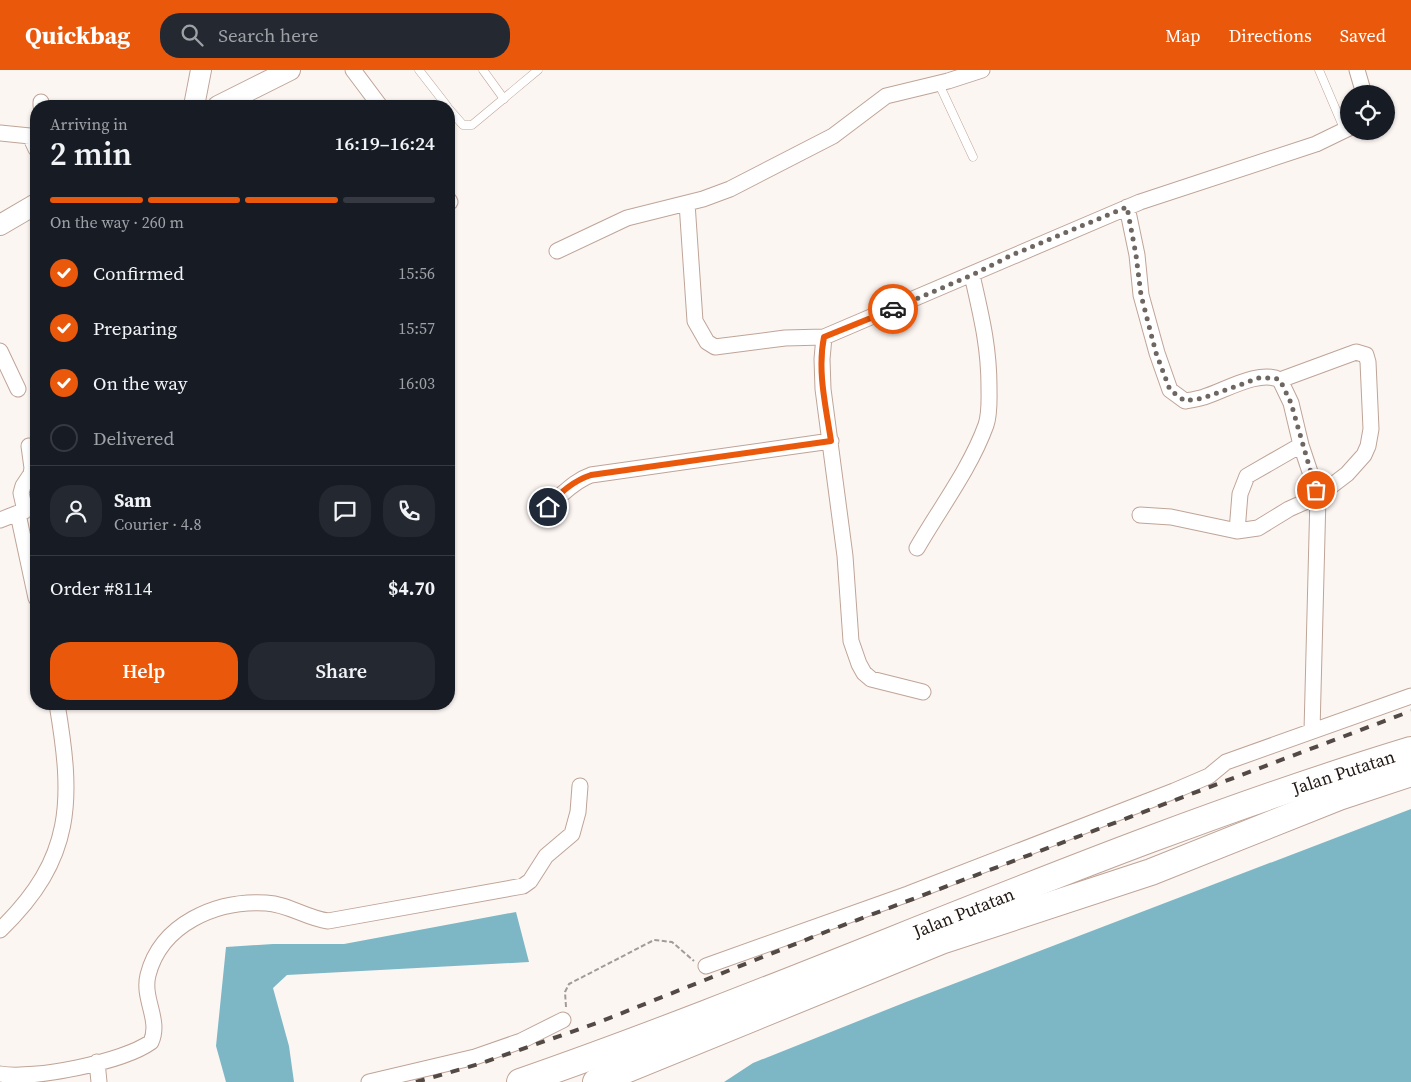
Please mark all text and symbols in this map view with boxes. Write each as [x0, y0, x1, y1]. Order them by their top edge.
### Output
search box [160, 13, 510, 58]
text: Quickbag [25, 19, 130, 52]
icon: search [178, 21, 206, 49]
text: Search here [218, 22, 318, 48]
text: Map [1165, 23, 1201, 48]
text: Directions [1229, 23, 1312, 48]
text: Saved [1340, 23, 1386, 48]
map controls [1340, 85, 1395, 140]
button: locate [1340, 85, 1395, 140]
text: Arriving in [50, 113, 128, 135]
text: 16:19–16:24 [335, 130, 435, 156]
text: 2 min [50, 132, 132, 176]
text: On the way · 260 m [50, 211, 184, 233]
icon: check [50, 259, 78, 287]
text: Confirmed [93, 260, 184, 286]
text: 15:56 [398, 262, 435, 284]
courier [868, 284, 918, 334]
icon: car [879, 295, 907, 323]
icon: check [50, 314, 78, 342]
text: Preparing [93, 315, 177, 341]
text: 15:57 [398, 317, 435, 339]
icon: check [50, 369, 78, 397]
text: On the way [93, 370, 188, 396]
text: 16:03 [398, 372, 435, 394]
text: Delivered [93, 425, 174, 451]
pin [1295, 469, 1337, 511]
icon: bag [1302, 476, 1330, 504]
button: person [50, 485, 102, 537]
button: chat [319, 485, 371, 537]
button: phone [383, 485, 435, 537]
pin [527, 486, 569, 528]
text: Sam [114, 487, 152, 513]
icon: home [534, 493, 562, 521]
text: Courier · 4.8 [114, 513, 202, 535]
text: Order #8114 [50, 575, 152, 601]
text: $4.70 [388, 575, 435, 601]
button: Help [50, 642, 238, 700]
button: Share [248, 642, 435, 700]
street label: Jalan Putatan [1288, 743, 1398, 800]
street label: Jalan Putatan [908, 880, 1018, 943]

